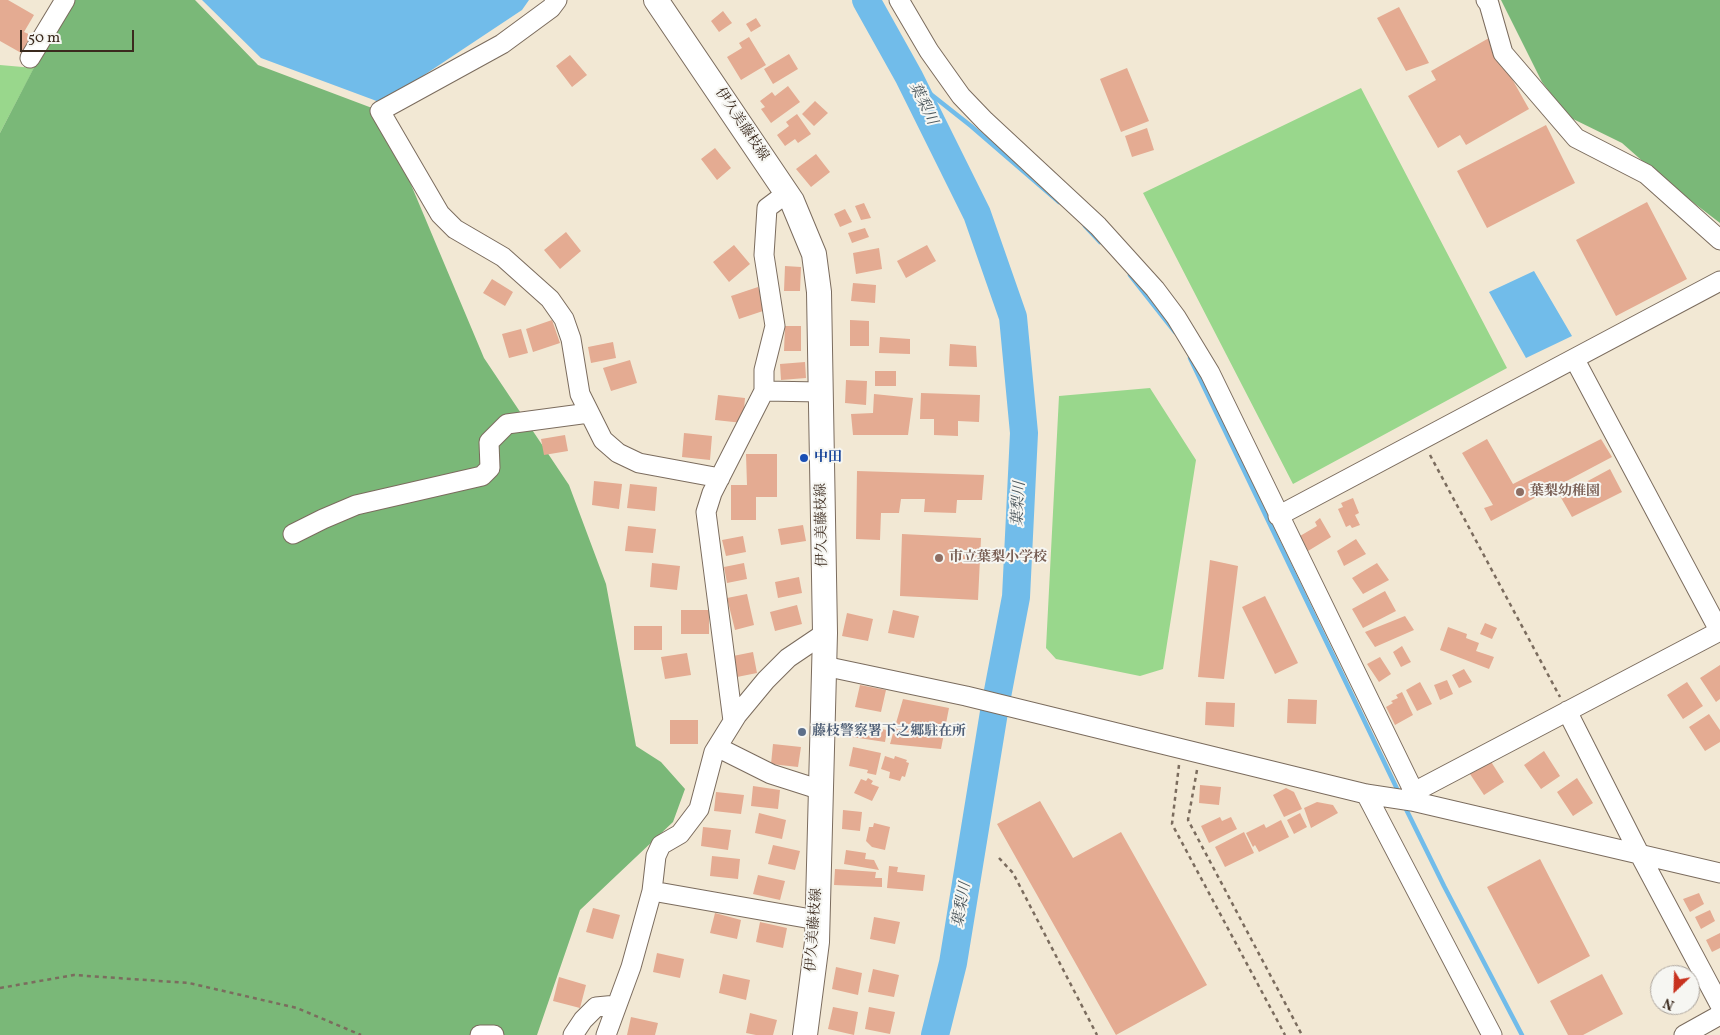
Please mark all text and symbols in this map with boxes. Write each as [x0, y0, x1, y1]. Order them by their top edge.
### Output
scale bar [22, 20, 136, 52]
text: 50 m [28, 28, 60, 49]
water label: 葉梨川 [904, 80, 940, 128]
street label: 伊久美藤枝線 [711, 85, 771, 165]
place label: 中田 [814, 450, 842, 466]
marker: 中田 [798, 452, 810, 464]
water label: 葉梨川 [1010, 481, 1030, 527]
street label: 伊久美藤枝線 [814, 483, 832, 567]
place label: 葉梨幼稚園 [1530, 484, 1600, 500]
marker: 葉梨幼稚園 [1514, 486, 1526, 498]
place label: 市立葉梨小学校 [949, 550, 1047, 566]
marker: 市立葉梨小学校 [933, 552, 945, 564]
place label: 藤枝警察署下之郷駐在所 [812, 724, 966, 740]
marker: 藤枝警察署下之郷駐在所 [796, 726, 808, 738]
water label: 葉梨川 [950, 881, 976, 929]
street label: 伊久美藤枝線 [804, 888, 826, 972]
north arrow [1650, 965, 1700, 1015]
text: N [1661, 993, 1678, 1014]

